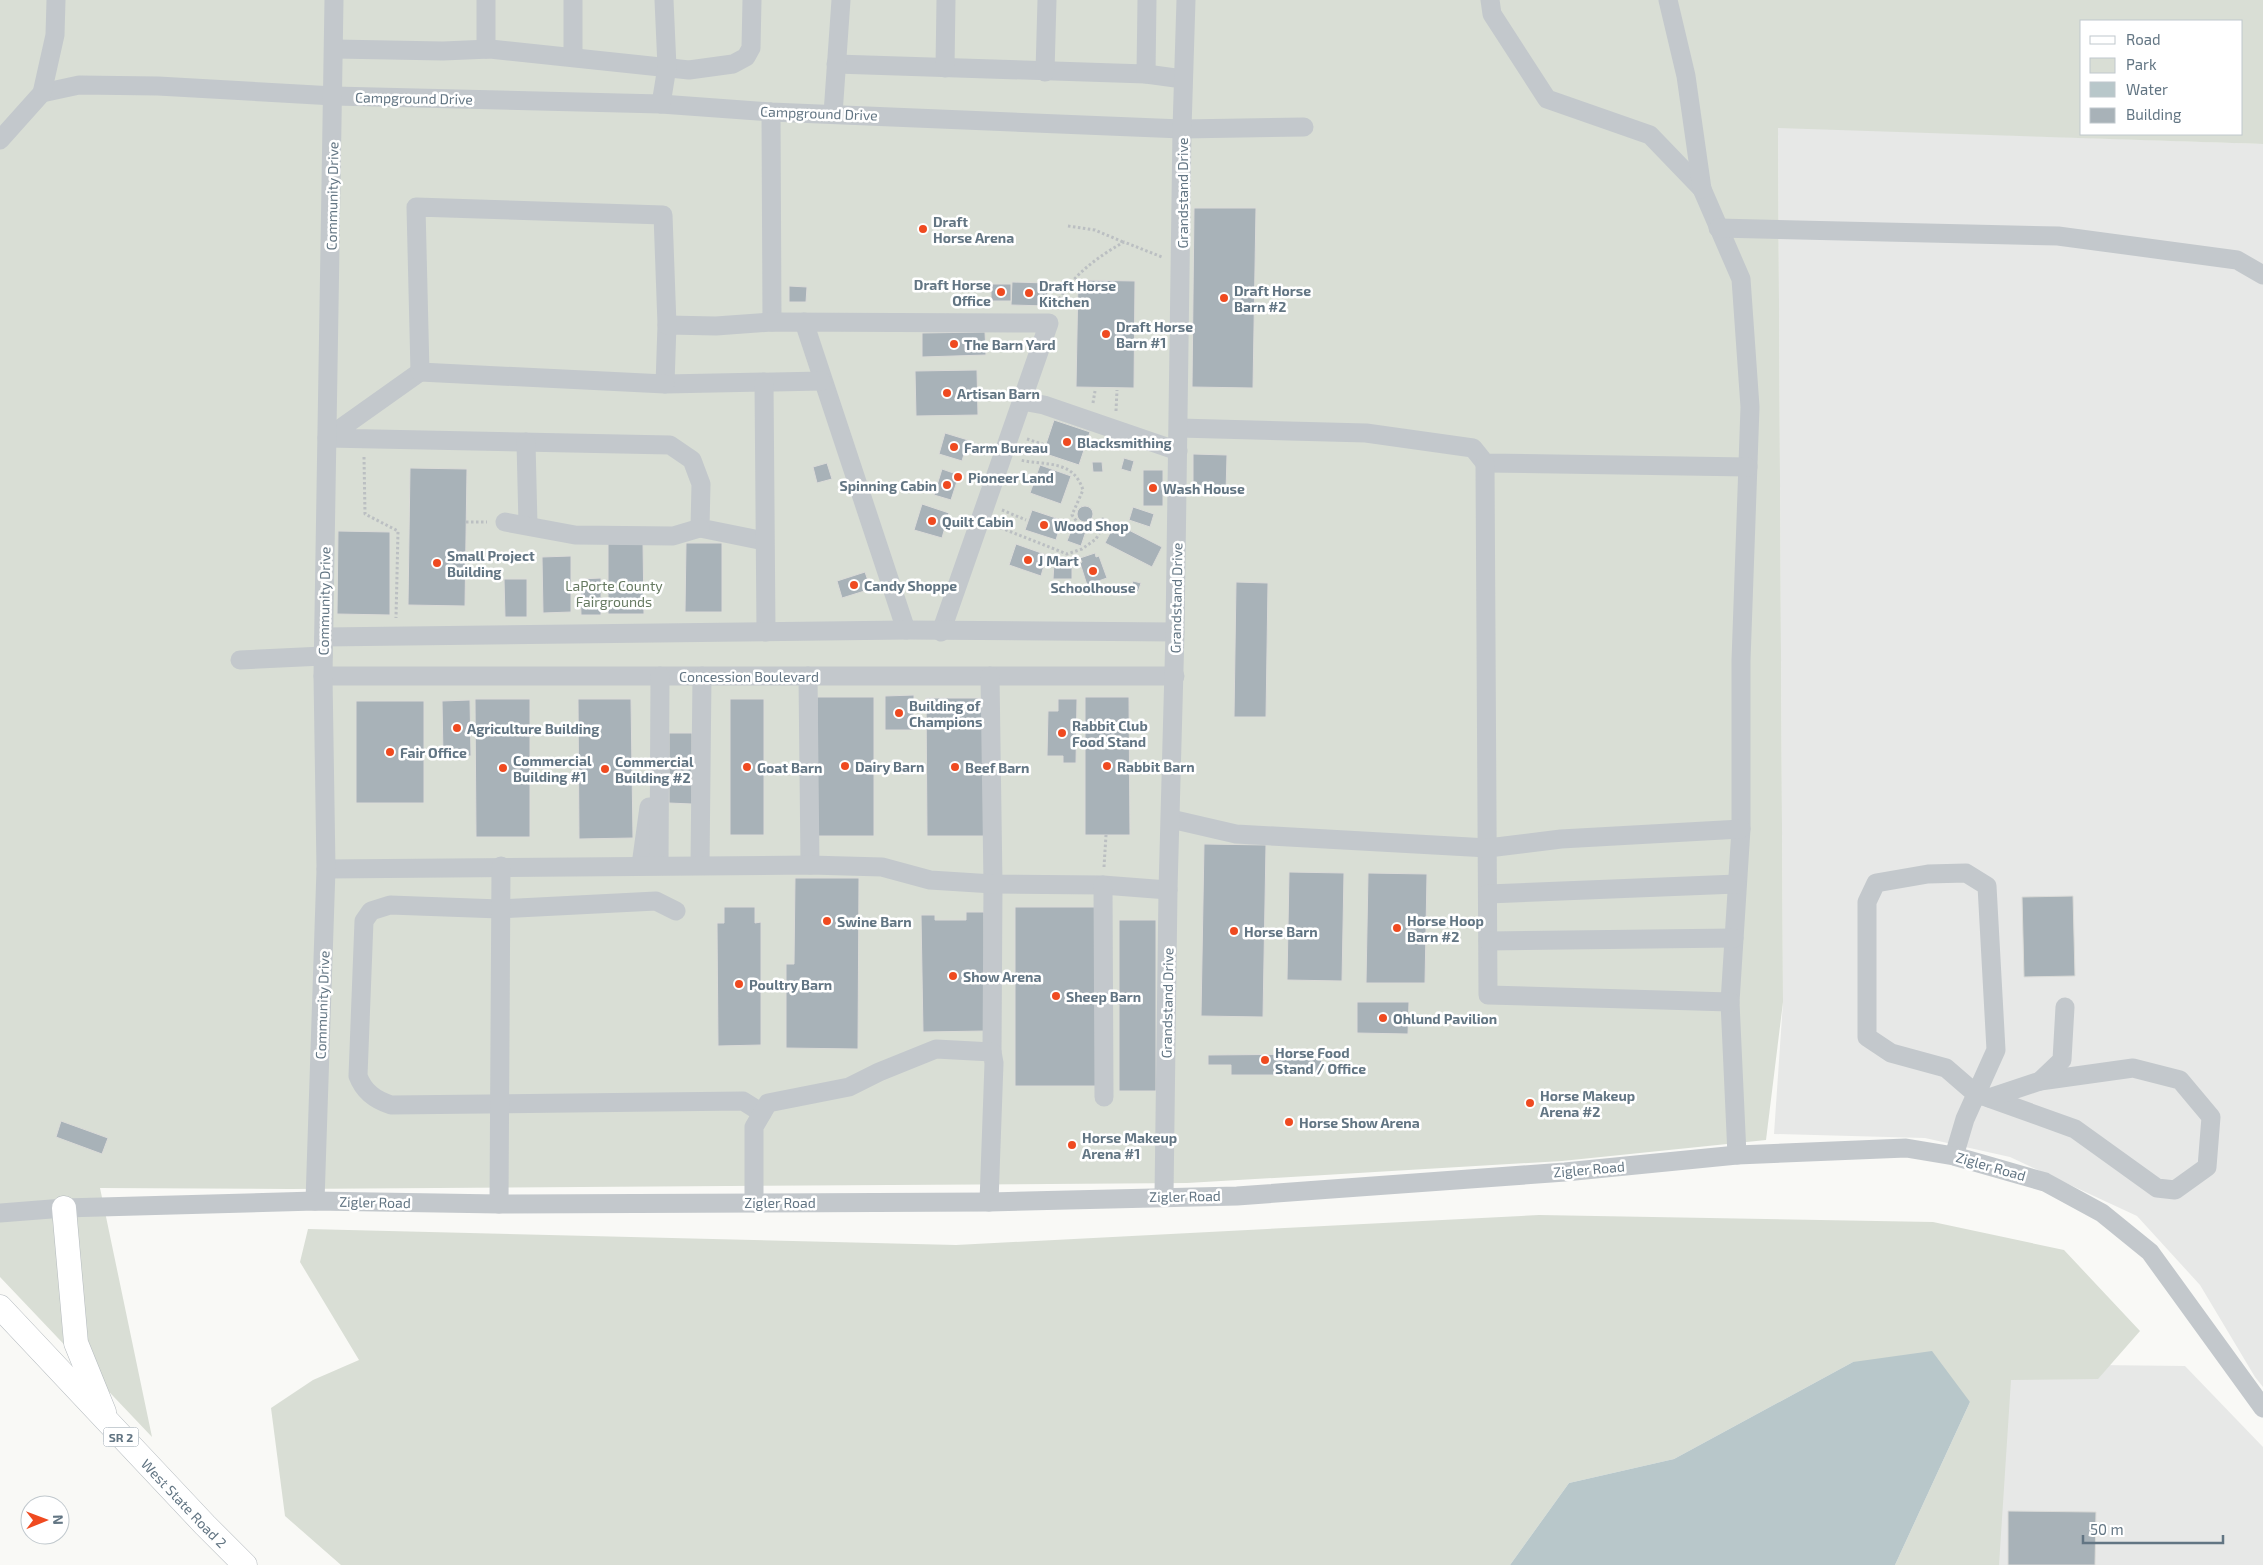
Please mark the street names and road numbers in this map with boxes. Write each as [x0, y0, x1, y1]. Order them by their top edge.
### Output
street label: Campground Drive [355, 88, 473, 108]
street label: Campground Drive [760, 102, 878, 124]
street label: Grandstand Drive [1174, 138, 1191, 248]
street label: Community Drive [323, 141, 341, 251]
street label: Grandstand Drive [1167, 542, 1185, 654]
street label: Community Drive [315, 546, 333, 656]
street label: Concession Boulevard [679, 668, 819, 685]
street label: Grandstand Drive [1158, 947, 1176, 1059]
street label: Community Drive [312, 950, 332, 1060]
street label: Zigler Road [1954, 1148, 2028, 1184]
street label: Zigler Road [1553, 1157, 1625, 1181]
street label: Zigler Road [1149, 1187, 1221, 1205]
street label: Zigler Road [339, 1193, 411, 1211]
street label: Zigler Road [744, 1194, 816, 1211]
road number: SR 2 [104, 1428, 138, 1446]
street label: West State Road 2 [138, 1455, 231, 1551]

